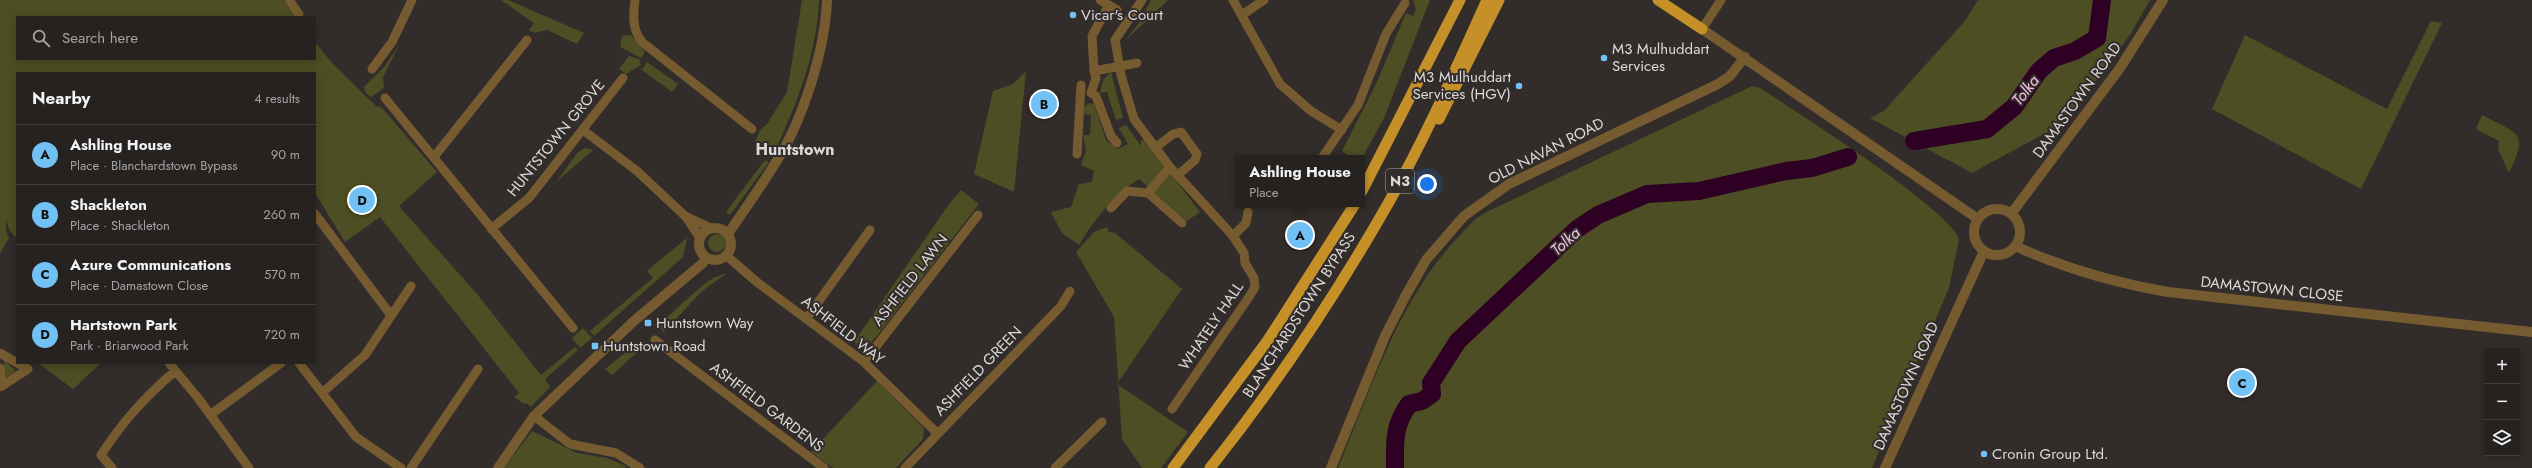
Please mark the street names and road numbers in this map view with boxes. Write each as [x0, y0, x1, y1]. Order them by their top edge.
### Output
street label: DAMASTOWN ROAD [2027, 38, 2127, 162]
street label: HUNTSTOWN GROVE [502, 75, 610, 201]
street label: OLD NAVAN ROAD [1484, 112, 1608, 190]
road number: N3 [1386, 169, 1414, 193]
street label: ASHFIELD LAWN [867, 229, 953, 331]
street label: BLANCHARDSTOWN BYPASS [1239, 229, 1359, 401]
street label: DAMASTOWN CLOSE [2200, 271, 2344, 307]
street label: WHATELY HALL [1173, 277, 1249, 375]
street label: ASHFIELD WAY [797, 290, 890, 370]
street label: DAMASTOWN ROAD [1868, 318, 1944, 454]
street label: ASHFIELD GREEN [929, 321, 1027, 421]
street label: ASHFIELD GARDENS [705, 357, 829, 457]

